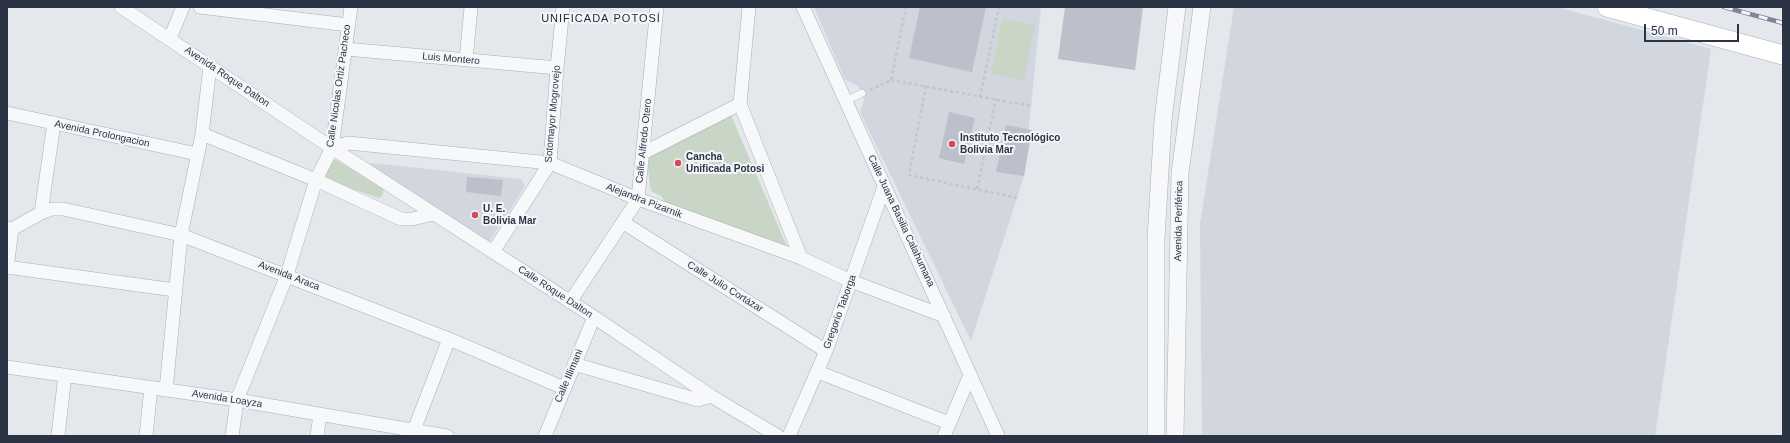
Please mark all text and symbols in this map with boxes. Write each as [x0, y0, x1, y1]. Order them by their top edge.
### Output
district label: UNIFICADA POTOSÍ [541, 12, 661, 26]
scale bar [1646, 16, 1741, 42]
street label: Calle Nicolas Ortiz Pacheco [324, 24, 354, 148]
text: 50 m [1651, 24, 1678, 38]
street label: Avenida Roque Dalton [182, 44, 272, 110]
street label: Luis Montero [422, 51, 480, 67]
street label: Sotomayor Mogrovejo [543, 65, 563, 163]
street label: Calle Alfredo Otero [634, 98, 654, 184]
street label: Avenida Prolongacion [53, 118, 151, 150]
place label: Instituto Tecnológico Bolivia Mar [960, 132, 1060, 156]
marker: Instituto Tecnológico Bolivia Mar [947, 139, 957, 149]
place label: Cancha Unificada Potosi [686, 151, 764, 174]
street label: Calle Juana Basilia Calahumana [865, 153, 937, 289]
marker: Cancha Unificada Potosi [673, 158, 683, 168]
street label: Avenida Periférica [1172, 180, 1186, 262]
street label: Alejandra Pizarnik [604, 181, 684, 221]
place label: U. E. Bolivia Mar [483, 203, 536, 226]
marker: U. E. Bolivia Mar [470, 210, 480, 220]
street label: Avenida Araca [257, 259, 321, 293]
street label: Calle Julio Cortázar [685, 259, 765, 315]
street label: Calle Roque Dalton [515, 263, 595, 321]
street label: Gregorio Taborga [821, 273, 859, 351]
street label: Calle Illimani [552, 348, 586, 404]
street label: Avenida Loayza [191, 388, 263, 410]

